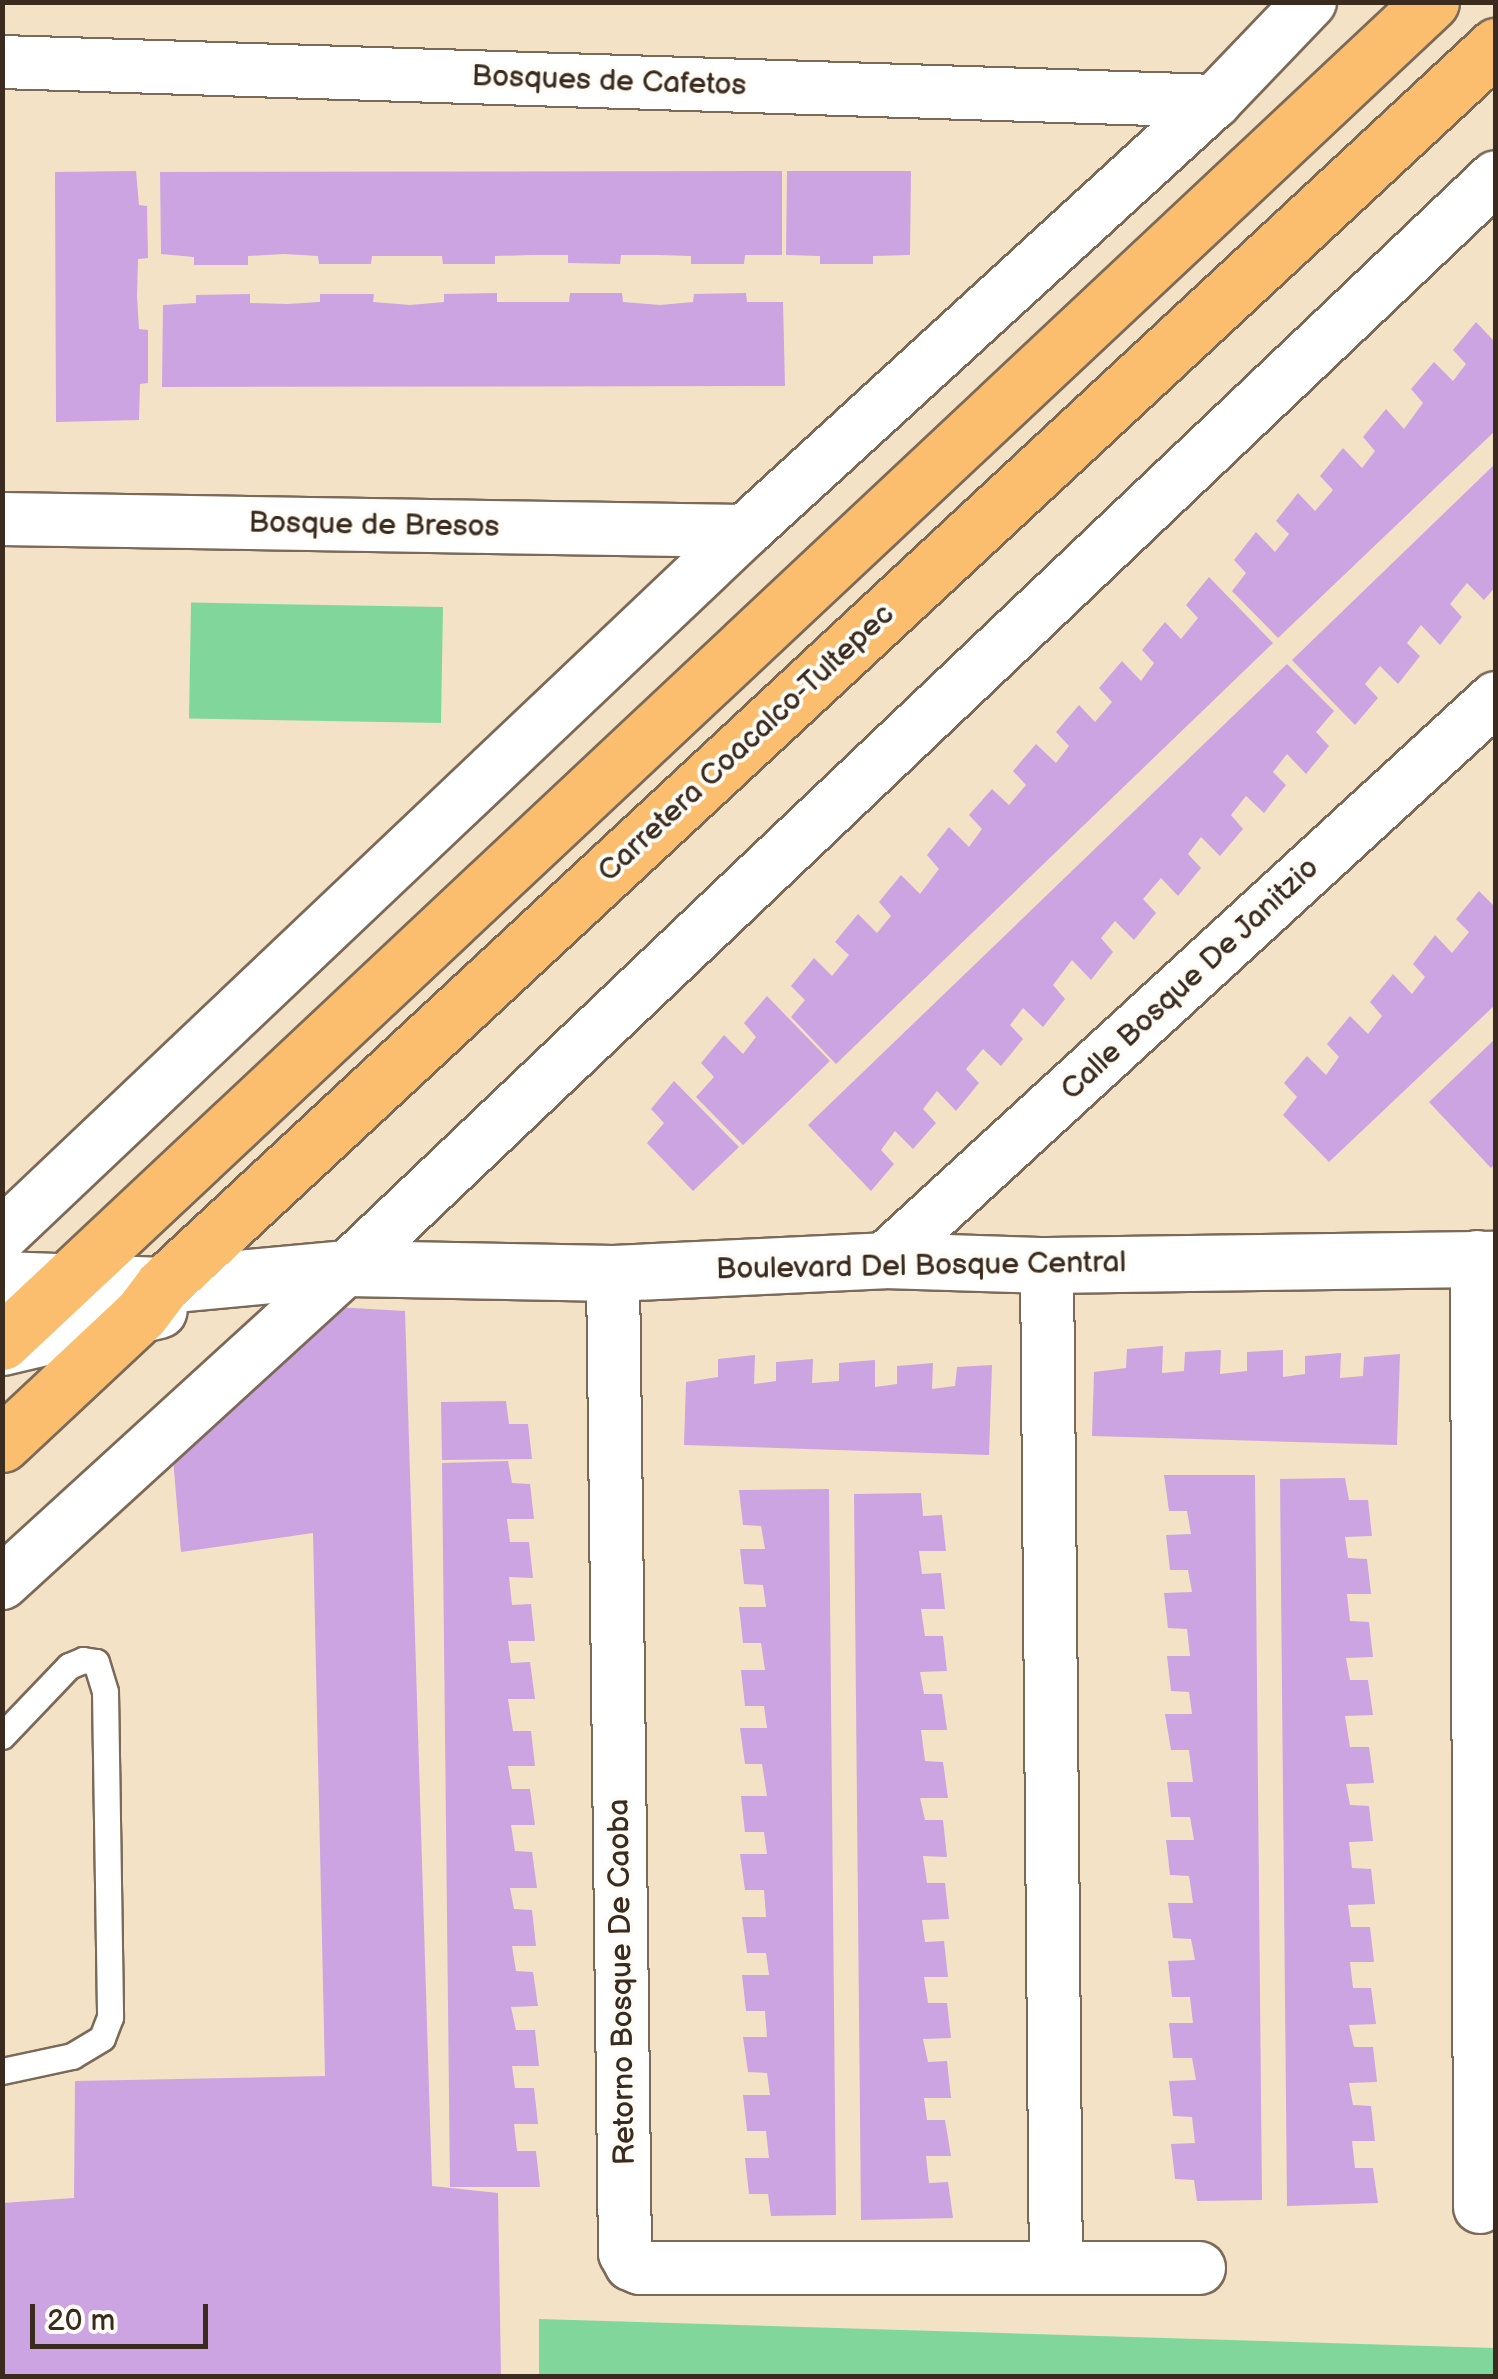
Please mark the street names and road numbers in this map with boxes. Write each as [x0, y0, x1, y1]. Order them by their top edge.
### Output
street label: Bosques de Cafetos [471, 58, 747, 104]
street label: Bosque de Bresos [248, 505, 500, 545]
street label: Carretera Coacalco-Tultepec [591, 596, 901, 890]
street label: Calle Bosque De Janitzio [1053, 850, 1327, 1108]
street label: Boulevard Del Bosque Central [716, 1244, 1126, 1288]
street label: Retorno Bosque De Caoba [601, 1798, 643, 2166]

